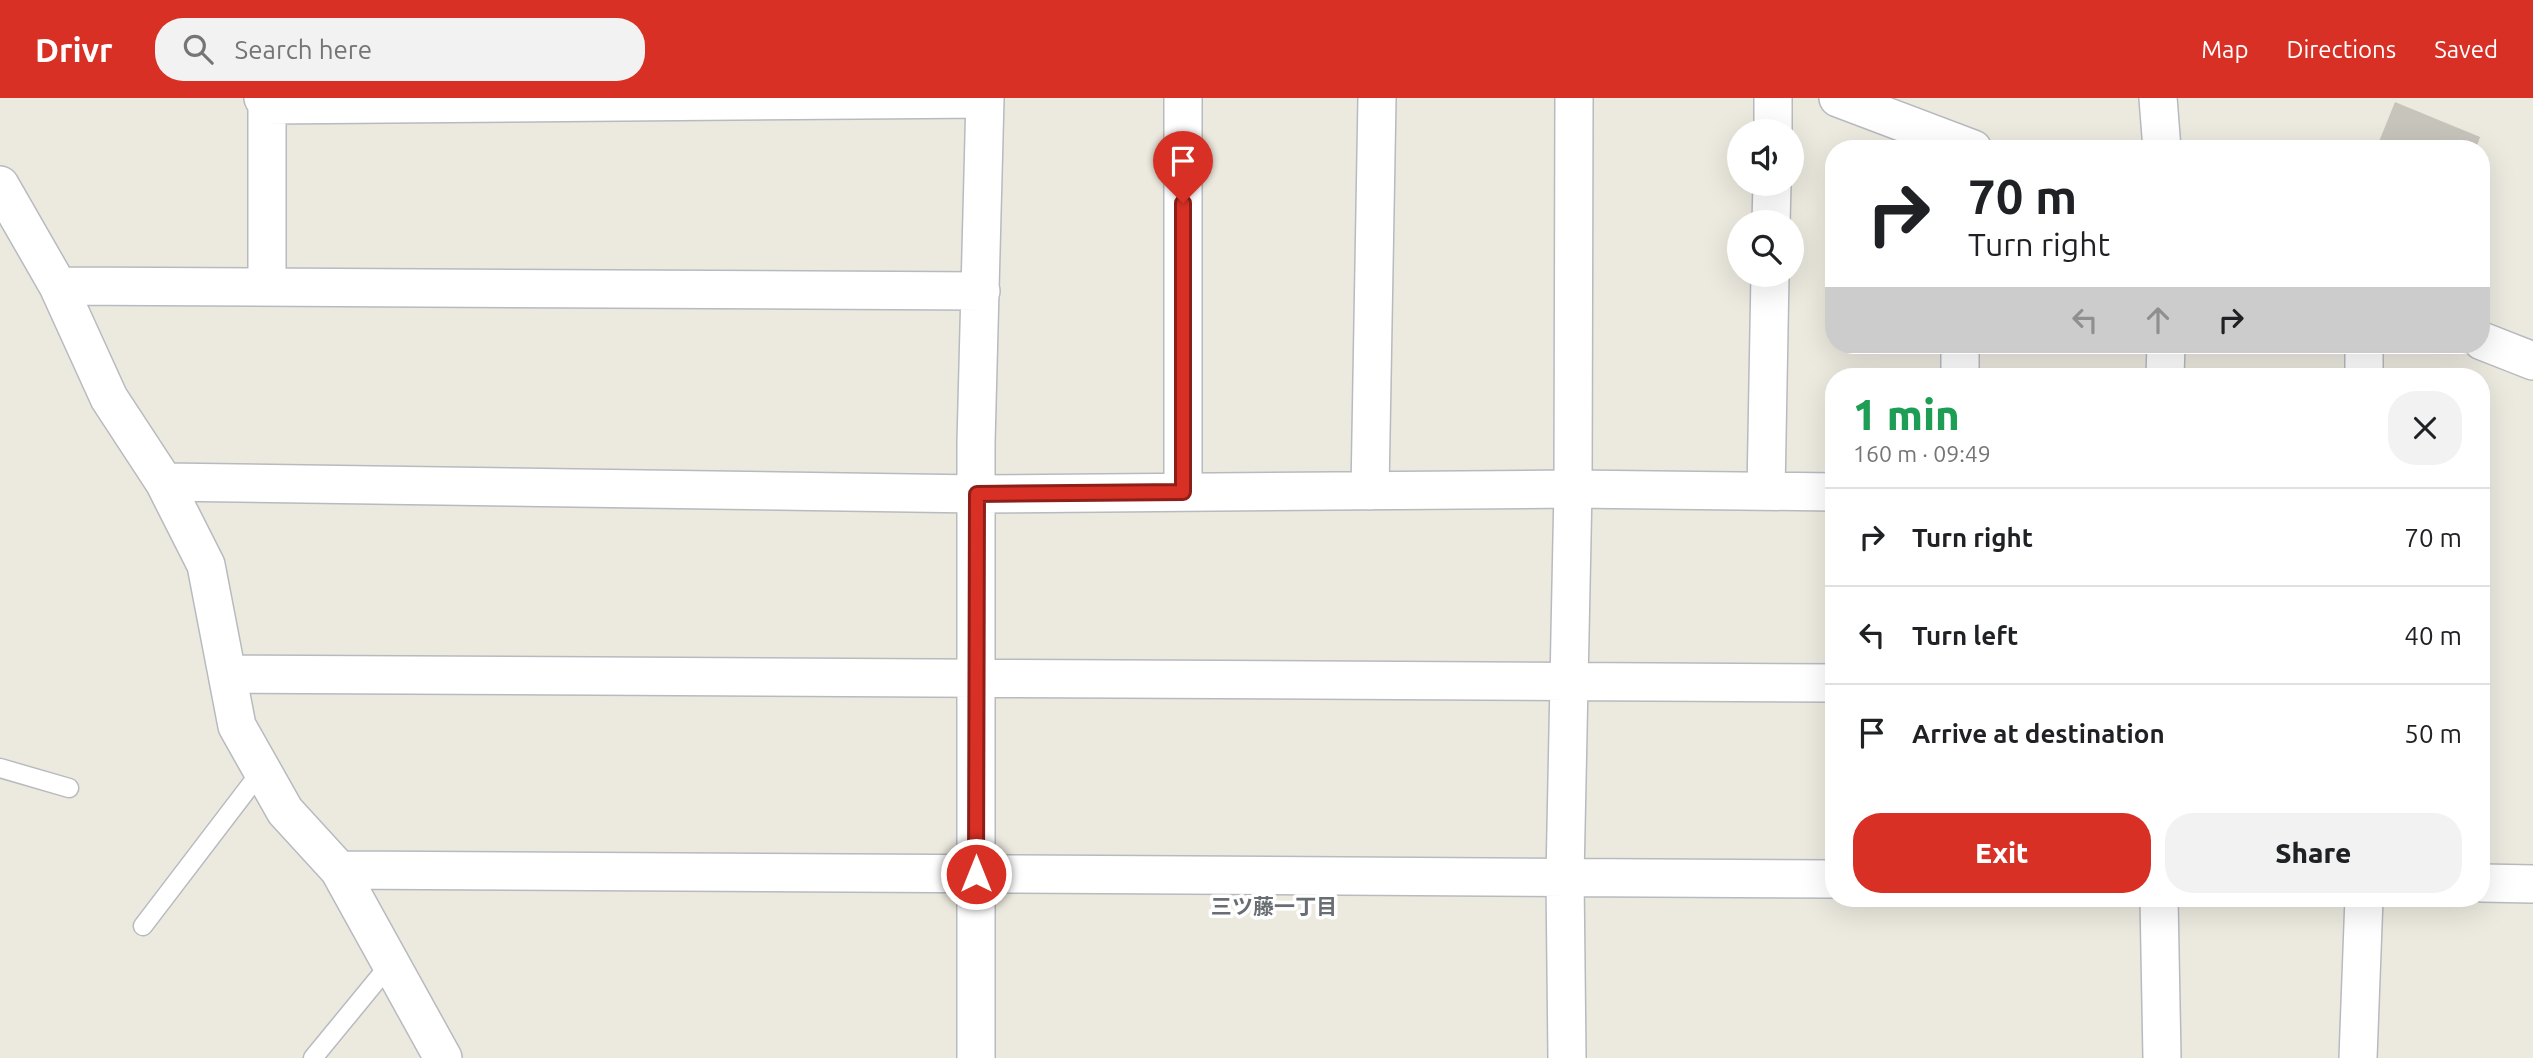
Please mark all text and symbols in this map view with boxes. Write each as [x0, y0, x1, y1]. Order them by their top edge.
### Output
search box [155, 18, 645, 81]
icon: search [179, 30, 217, 68]
text: Drivr [35, 31, 113, 68]
text: Search here [235, 35, 372, 64]
text: Map [2201, 36, 2248, 63]
text: Directions [2286, 36, 2396, 63]
text: Saved [2434, 36, 2498, 63]
map controls [1727, 119, 1804, 287]
button: sound [1727, 119, 1804, 196]
pin [1153, 131, 1213, 203]
icon: arrive [1164, 142, 1202, 180]
icon: right [1853, 168, 1944, 259]
text: 70 m [1968, 168, 2077, 223]
button: search [1727, 210, 1804, 287]
text: Turn right [1968, 226, 2110, 262]
icon: left [2066, 301, 2104, 339]
icon: ahead [2139, 301, 2177, 339]
icon: right [2212, 301, 2250, 339]
text: 1 min [1853, 391, 1960, 438]
button: close [2388, 391, 2462, 465]
text: 160 m · 09:49 [1853, 441, 1991, 466]
icon: right [1853, 518, 1891, 556]
text: Turn right [1912, 523, 2033, 552]
text: 70 m [2404, 523, 2462, 552]
icon: left [1853, 616, 1891, 654]
text: Turn left [1912, 621, 2018, 650]
text: 40 m [2404, 621, 2462, 650]
icon: arrive [1853, 714, 1891, 752]
text: Arrive at destination [1912, 719, 2165, 748]
text: 50 m [2404, 719, 2462, 748]
button: Exit [1853, 813, 2151, 893]
button: Share [2165, 813, 2462, 893]
position arrow [939, 837, 1013, 911]
district label: 三ツ藤一丁目 [1211, 894, 1337, 918]

